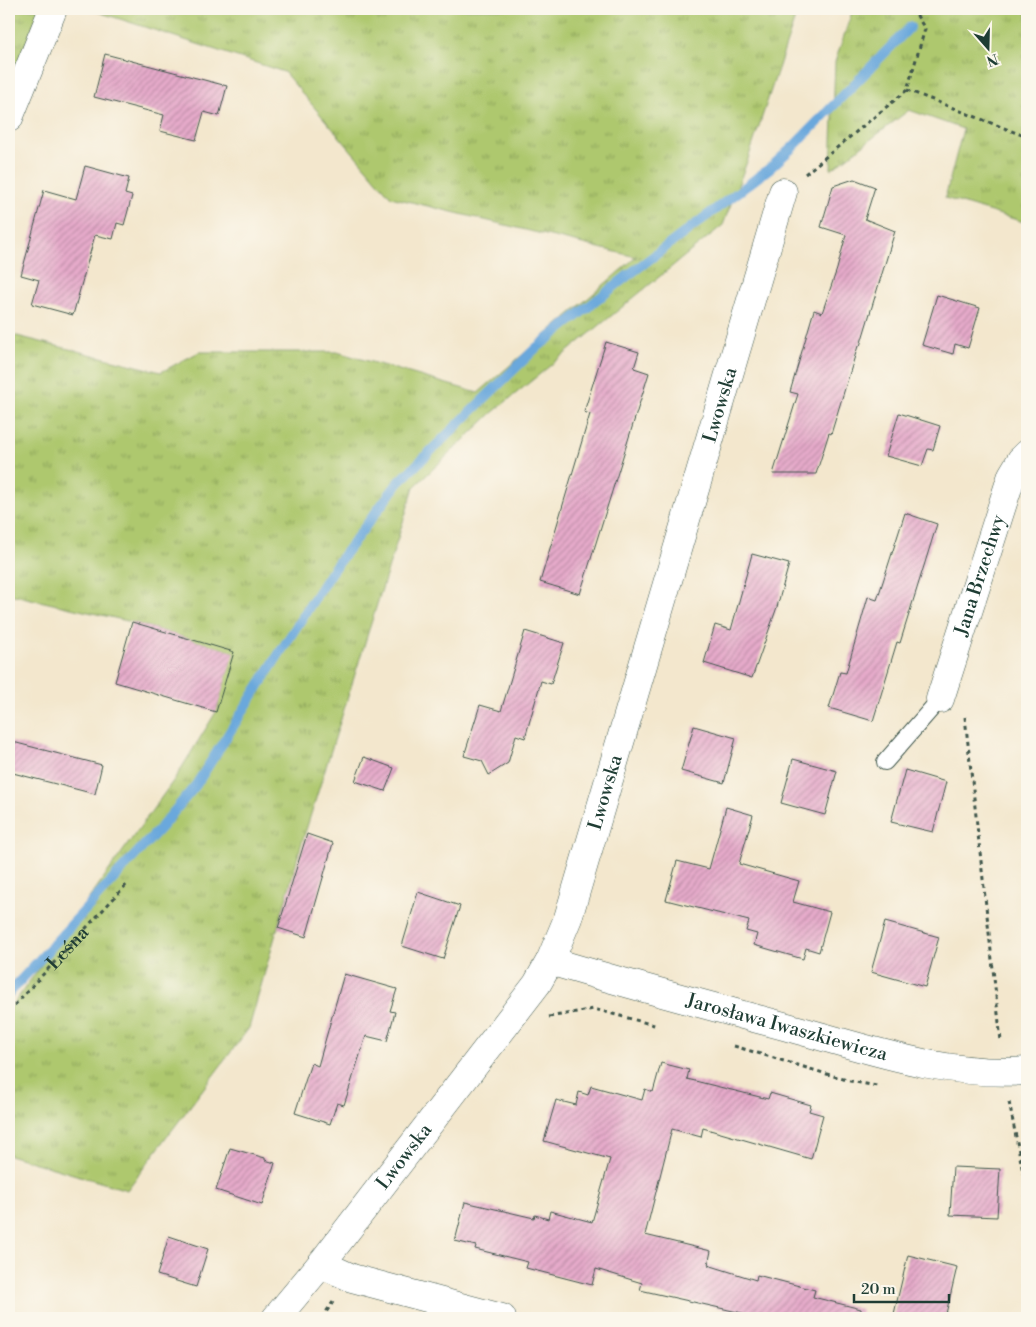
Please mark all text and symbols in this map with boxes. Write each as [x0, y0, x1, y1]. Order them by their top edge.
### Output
north arrow [964, 22, 1014, 72]
text: N [984, 49, 1000, 70]
street label: Lwowska [697, 364, 743, 445]
street label: Jana Brzechwy [949, 511, 1011, 640]
street label: Lwowska [583, 751, 628, 833]
street label: Leśna [41, 921, 94, 975]
street label: Jarosława Iwaszkiewicza [683, 988, 890, 1066]
street label: Lwowska [371, 1118, 437, 1195]
scale bar [854, 1272, 948, 1304]
text: 20 m [861, 1280, 896, 1299]

